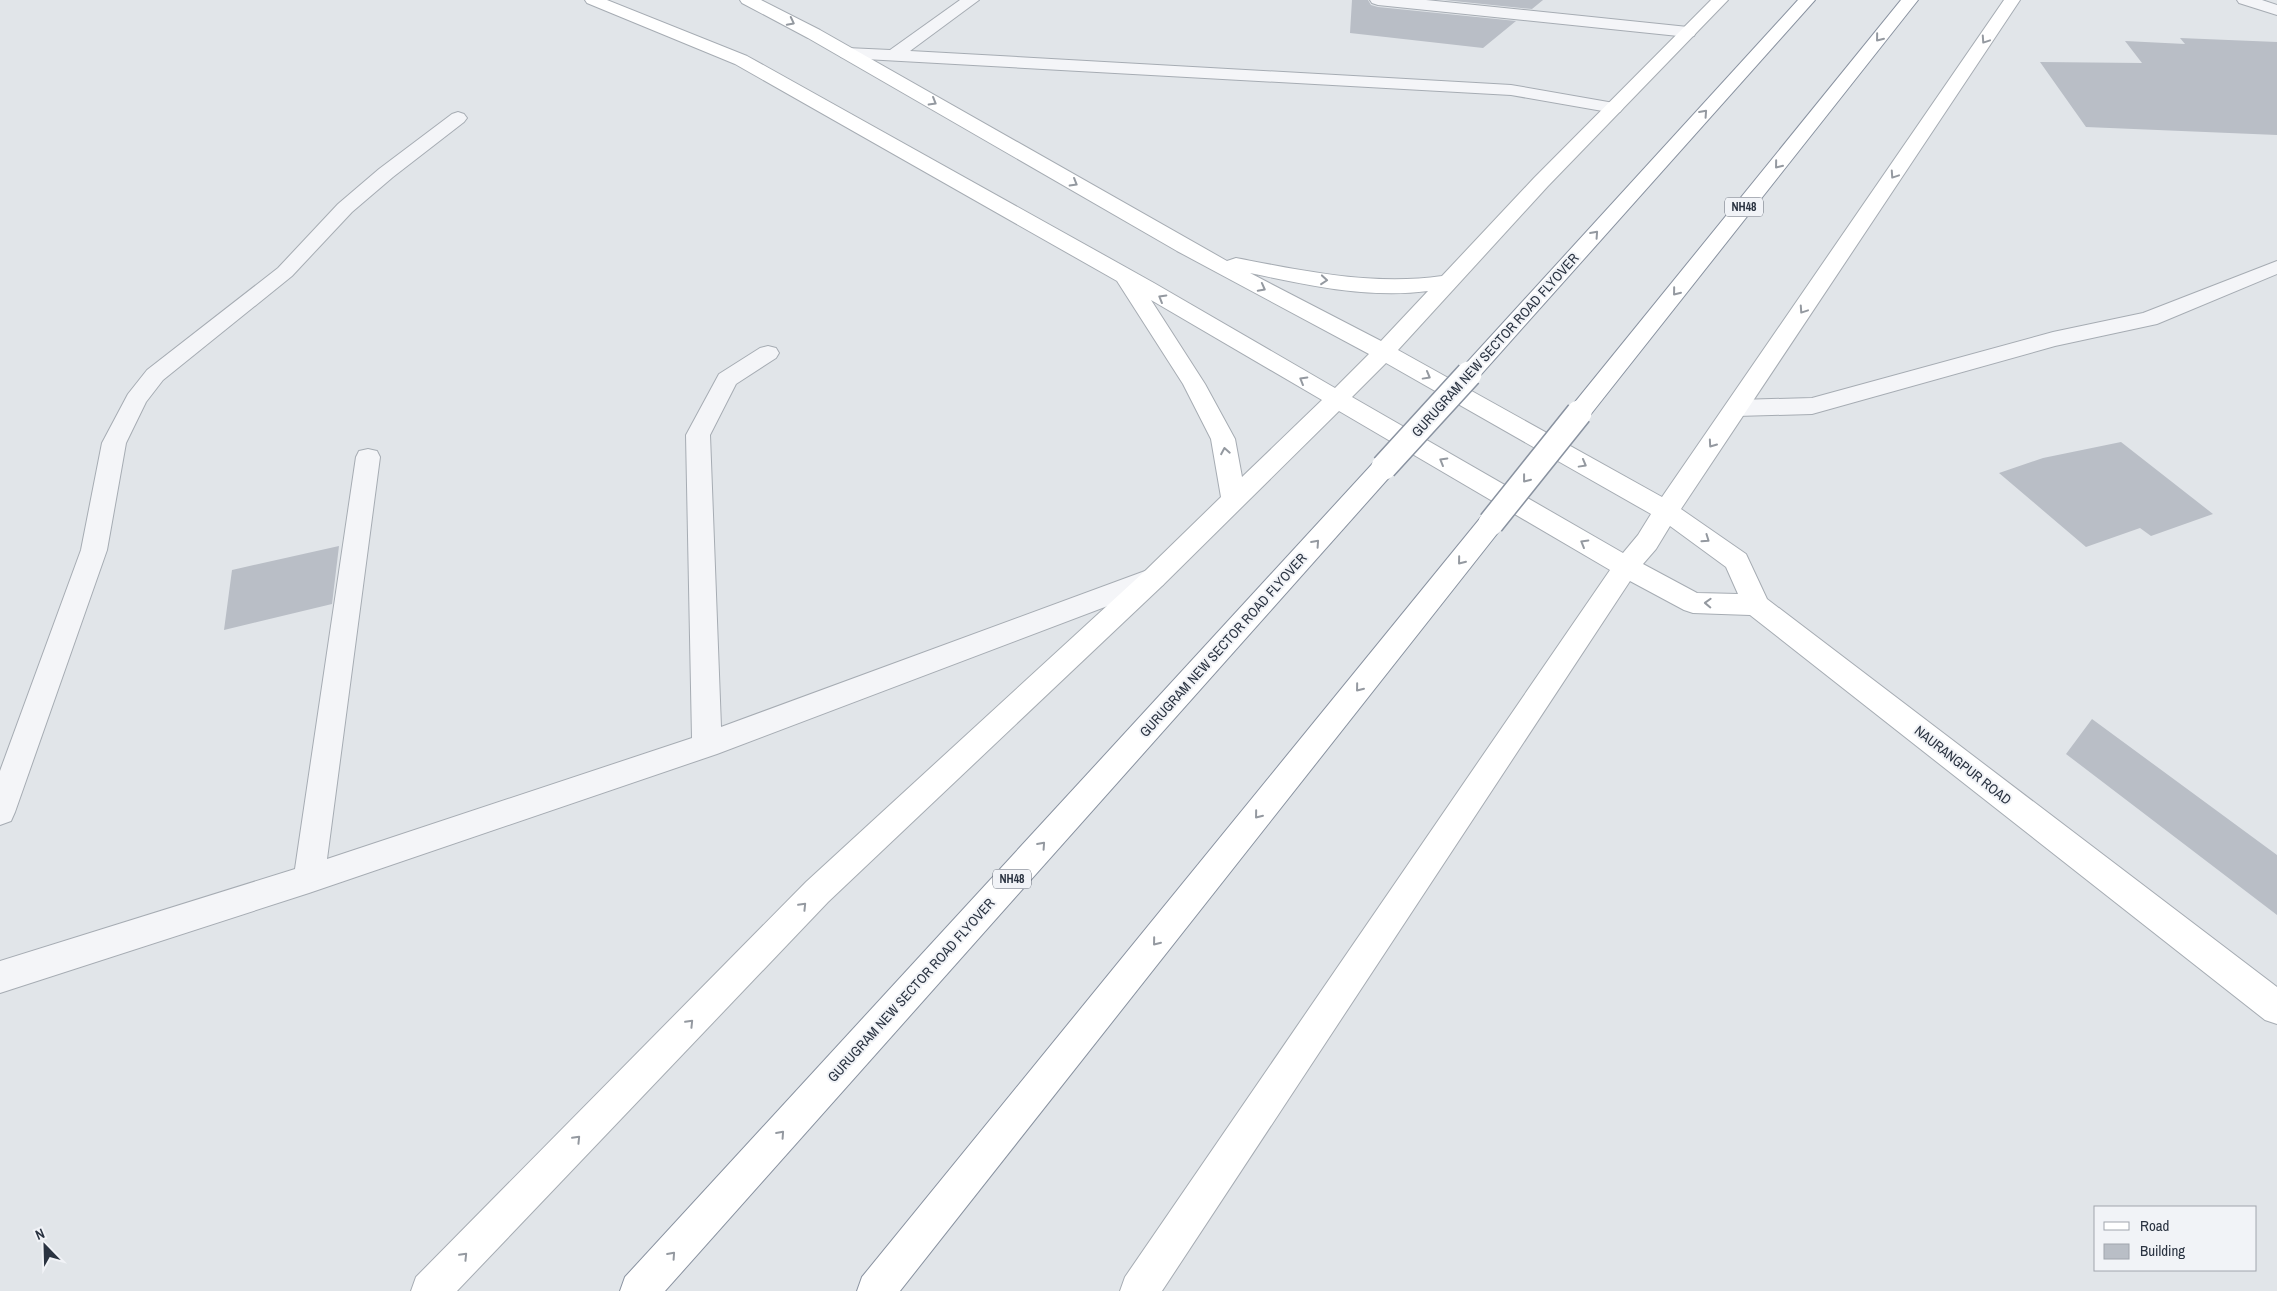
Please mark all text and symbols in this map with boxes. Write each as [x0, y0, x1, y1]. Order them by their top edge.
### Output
one-way arrow [786, 16, 795, 26]
one-way arrow [1877, 32, 1885, 41]
one-way arrow [1982, 35, 1991, 44]
one-way arrow [927, 96, 936, 106]
one-way arrow [1698, 110, 1707, 119]
one-way arrow [1775, 159, 1783, 168]
one-way arrow [1891, 169, 1900, 179]
one-way arrow [1068, 177, 1077, 187]
road number: NH48 [1725, 198, 1763, 216]
one-way arrow [1590, 230, 1599, 239]
street label: GURUGRAM NEW SECTOR ROAD FLYOVER [1408, 249, 1582, 441]
one-way arrow [1320, 274, 1328, 285]
one-way arrow [1256, 281, 1265, 291]
one-way arrow [1673, 286, 1682, 295]
one-way arrow [1159, 294, 1168, 304]
one-way arrow [1800, 304, 1809, 313]
one-way arrow [1421, 370, 1430, 380]
one-way arrow [1299, 376, 1308, 386]
one-way arrow [1709, 438, 1718, 448]
one-way arrow [1221, 447, 1231, 456]
one-way arrow [1440, 458, 1449, 468]
one-way arrow [1578, 458, 1587, 468]
one-way arrow [1524, 473, 1532, 482]
one-way arrow [1700, 533, 1710, 542]
one-way arrow [1310, 539, 1319, 548]
one-way arrow [1580, 539, 1589, 549]
street label: GURUGRAM NEW SECTOR ROAD FLYOVER [1136, 549, 1310, 741]
one-way arrow [1458, 555, 1466, 564]
one-way arrow [1703, 598, 1711, 608]
one-way arrow [1357, 682, 1365, 691]
street label: NAURANGPUR ROAD [1911, 722, 2015, 808]
one-way arrow [1255, 809, 1263, 818]
one-way arrow [1036, 841, 1045, 850]
road number: NH48 [993, 870, 1031, 889]
street label: GURUGRAM NEW SECTOR ROAD FLYOVER [824, 894, 998, 1086]
one-way arrow [798, 903, 807, 912]
one-way arrow [1152, 936, 1161, 945]
one-way arrow [684, 1019, 693, 1028]
one-way arrow [775, 1131, 784, 1140]
one-way arrow [571, 1136, 580, 1145]
legend [2094, 1206, 2257, 1271]
text: Road [2140, 1215, 2169, 1236]
north arrow [20, 1221, 70, 1271]
text: N [33, 1224, 47, 1244]
text: Building [2140, 1240, 2185, 1261]
one-way arrow [666, 1251, 675, 1260]
one-way arrow [458, 1253, 467, 1262]

